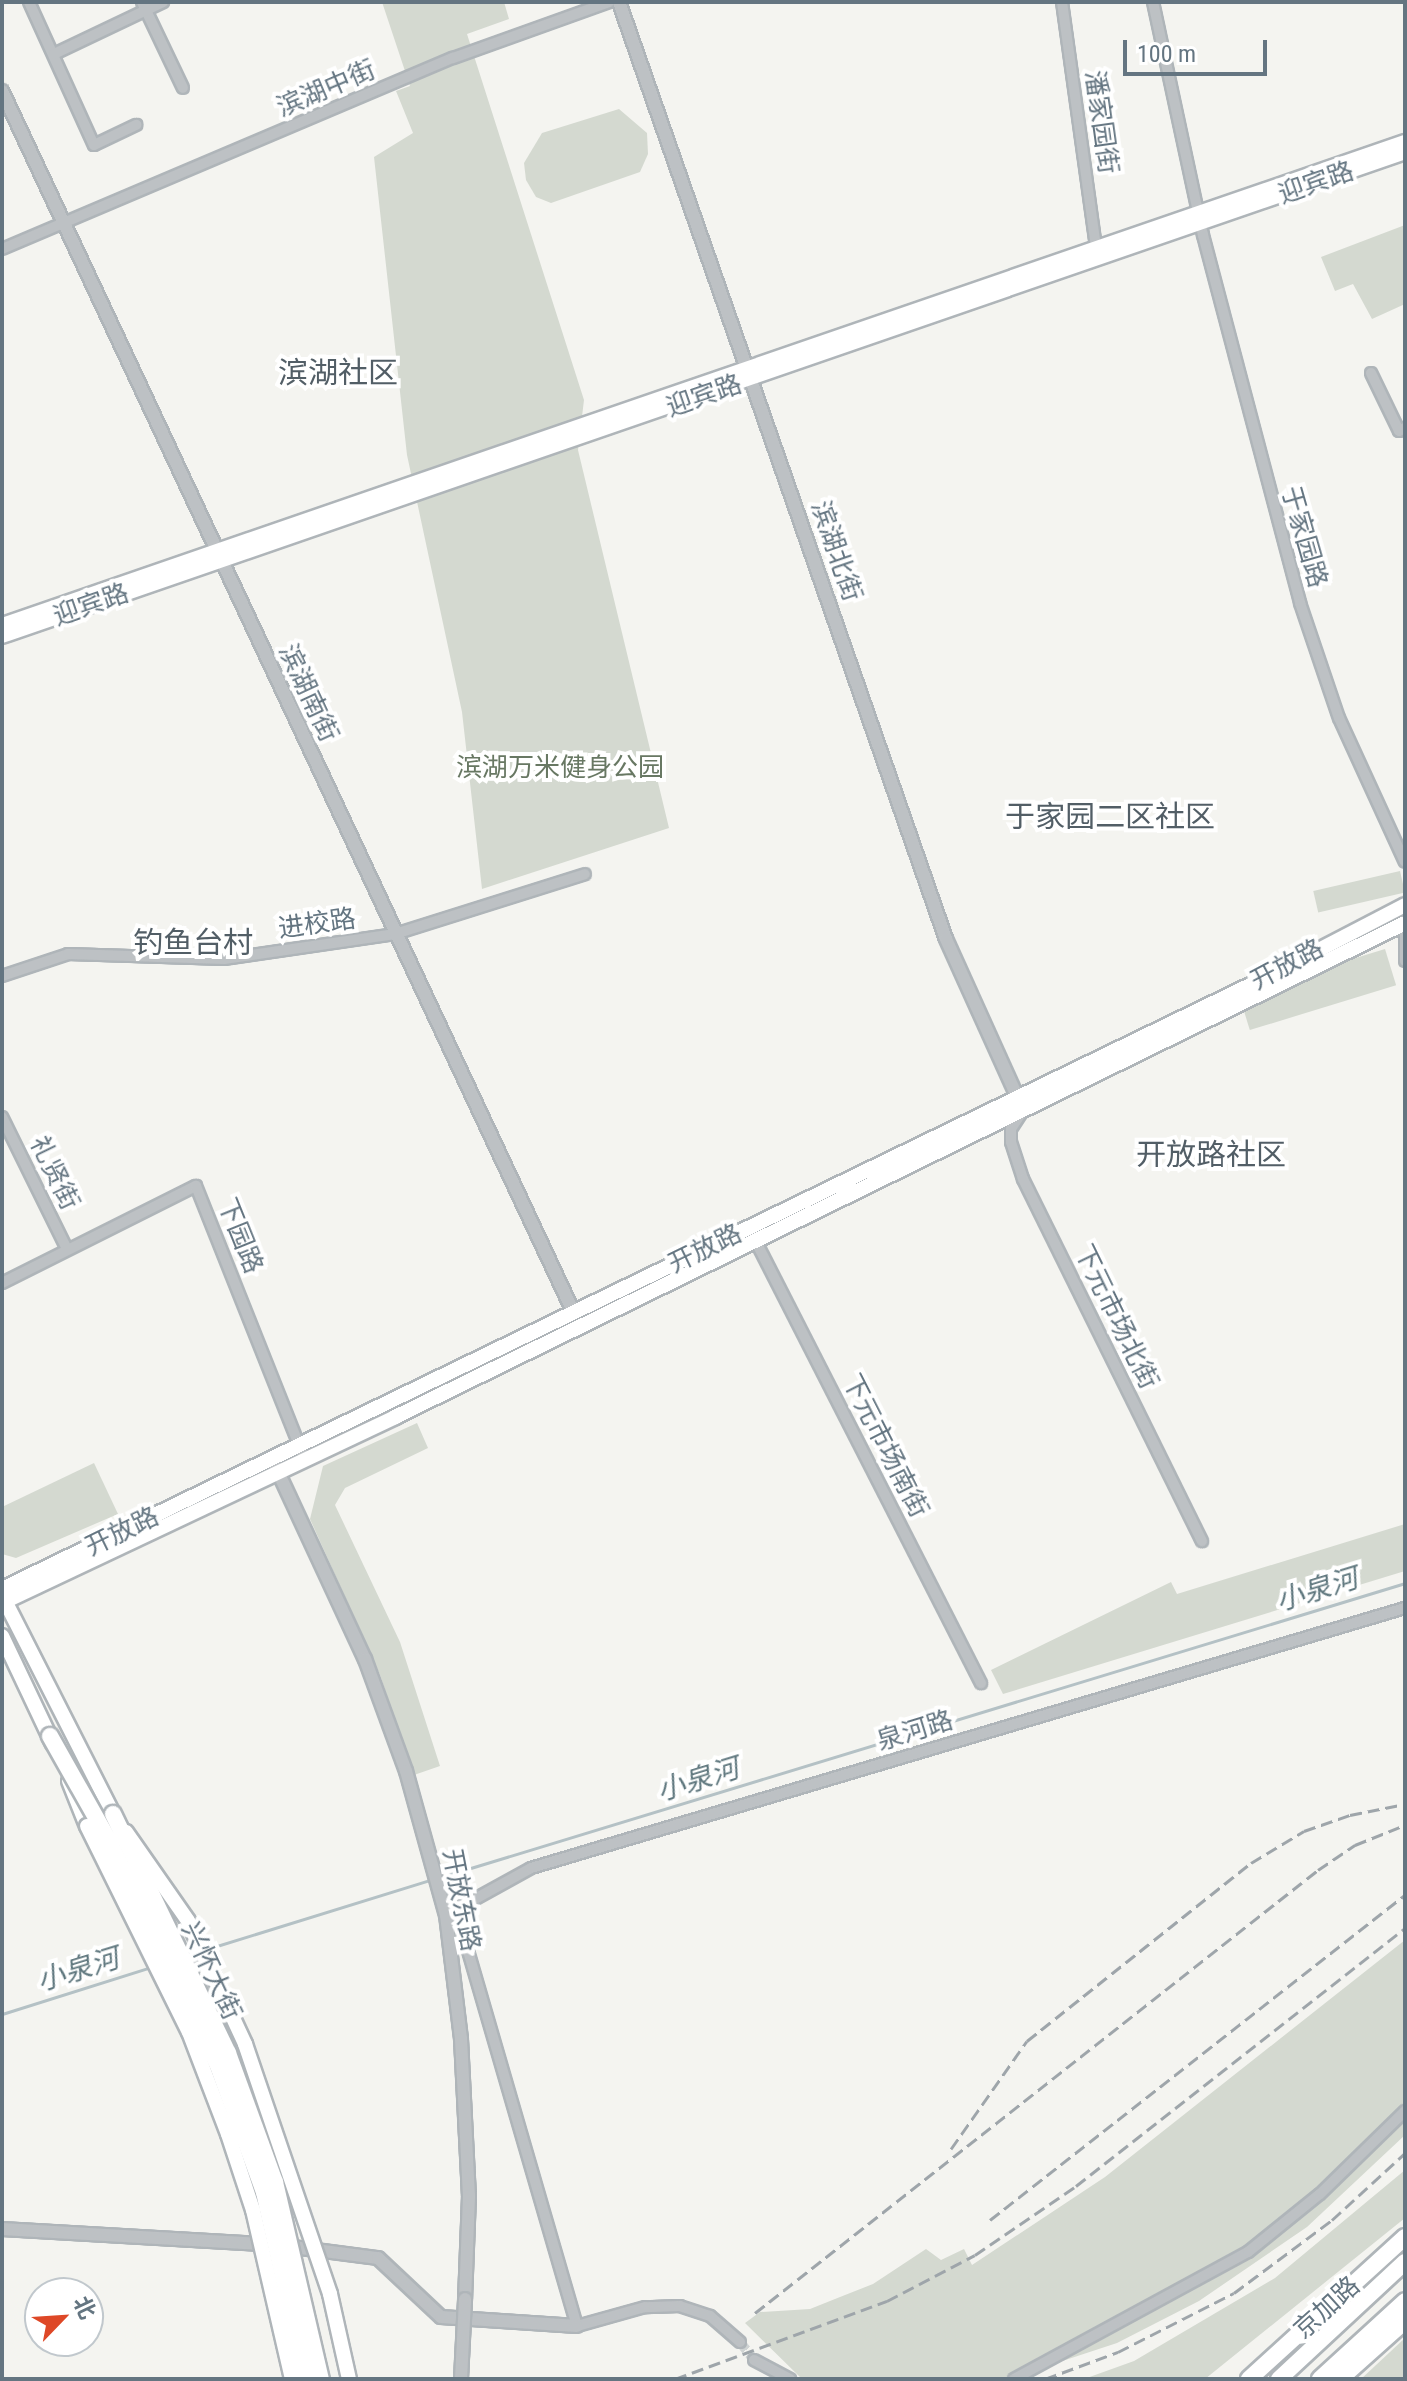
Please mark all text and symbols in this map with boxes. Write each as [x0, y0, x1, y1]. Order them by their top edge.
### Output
scale bar [1127, 24, 1271, 74]
text: 100 m [1137, 40, 1196, 68]
street label: 滨湖中街 [272, 54, 380, 124]
street label: 潘家园街 [1078, 68, 1124, 176]
street label: 迎宾路 [1274, 156, 1358, 210]
district label: 滨湖社区 [278, 355, 398, 391]
street label: 迎宾路 [662, 369, 746, 423]
street label: 于家园路 [1275, 483, 1333, 591]
street label: 滨湖北街 [804, 497, 868, 605]
street label: 迎宾路 [49, 578, 133, 632]
street label: 滨湖南街 [272, 639, 344, 747]
park label: 滨湖万米健身公园 [456, 752, 664, 784]
district label: 于家园二区社区 [1005, 799, 1215, 835]
street label: 进校路 [276, 903, 358, 945]
district label: 钓鱼台村 [133, 925, 253, 961]
street label: 开放路 [1245, 933, 1329, 997]
street label: 礼贤街 [23, 1131, 85, 1215]
district label: 开放路社区 [1136, 1137, 1286, 1173]
street label: 下园路 [211, 1194, 269, 1278]
street label: 开放路 [663, 1218, 747, 1280]
street label: 下元市场北街 [1068, 1240, 1164, 1394]
street label: 下元市场南街 [836, 1369, 934, 1523]
street label: 开放路 [80, 1501, 164, 1563]
water label: 小泉河 [1272, 1562, 1362, 1618]
street label: 泉河路 [873, 1705, 957, 1757]
water label: 小泉河 [653, 1752, 743, 1808]
street label: 开放东路 [436, 1846, 486, 1954]
street label: 兴怀大街 [175, 1917, 247, 2025]
water label: 小泉河 [33, 1942, 123, 1998]
street label: 京加路 [1288, 2270, 1366, 2346]
north arrow [24, 2277, 104, 2357]
text: 北 [68, 2292, 100, 2323]

